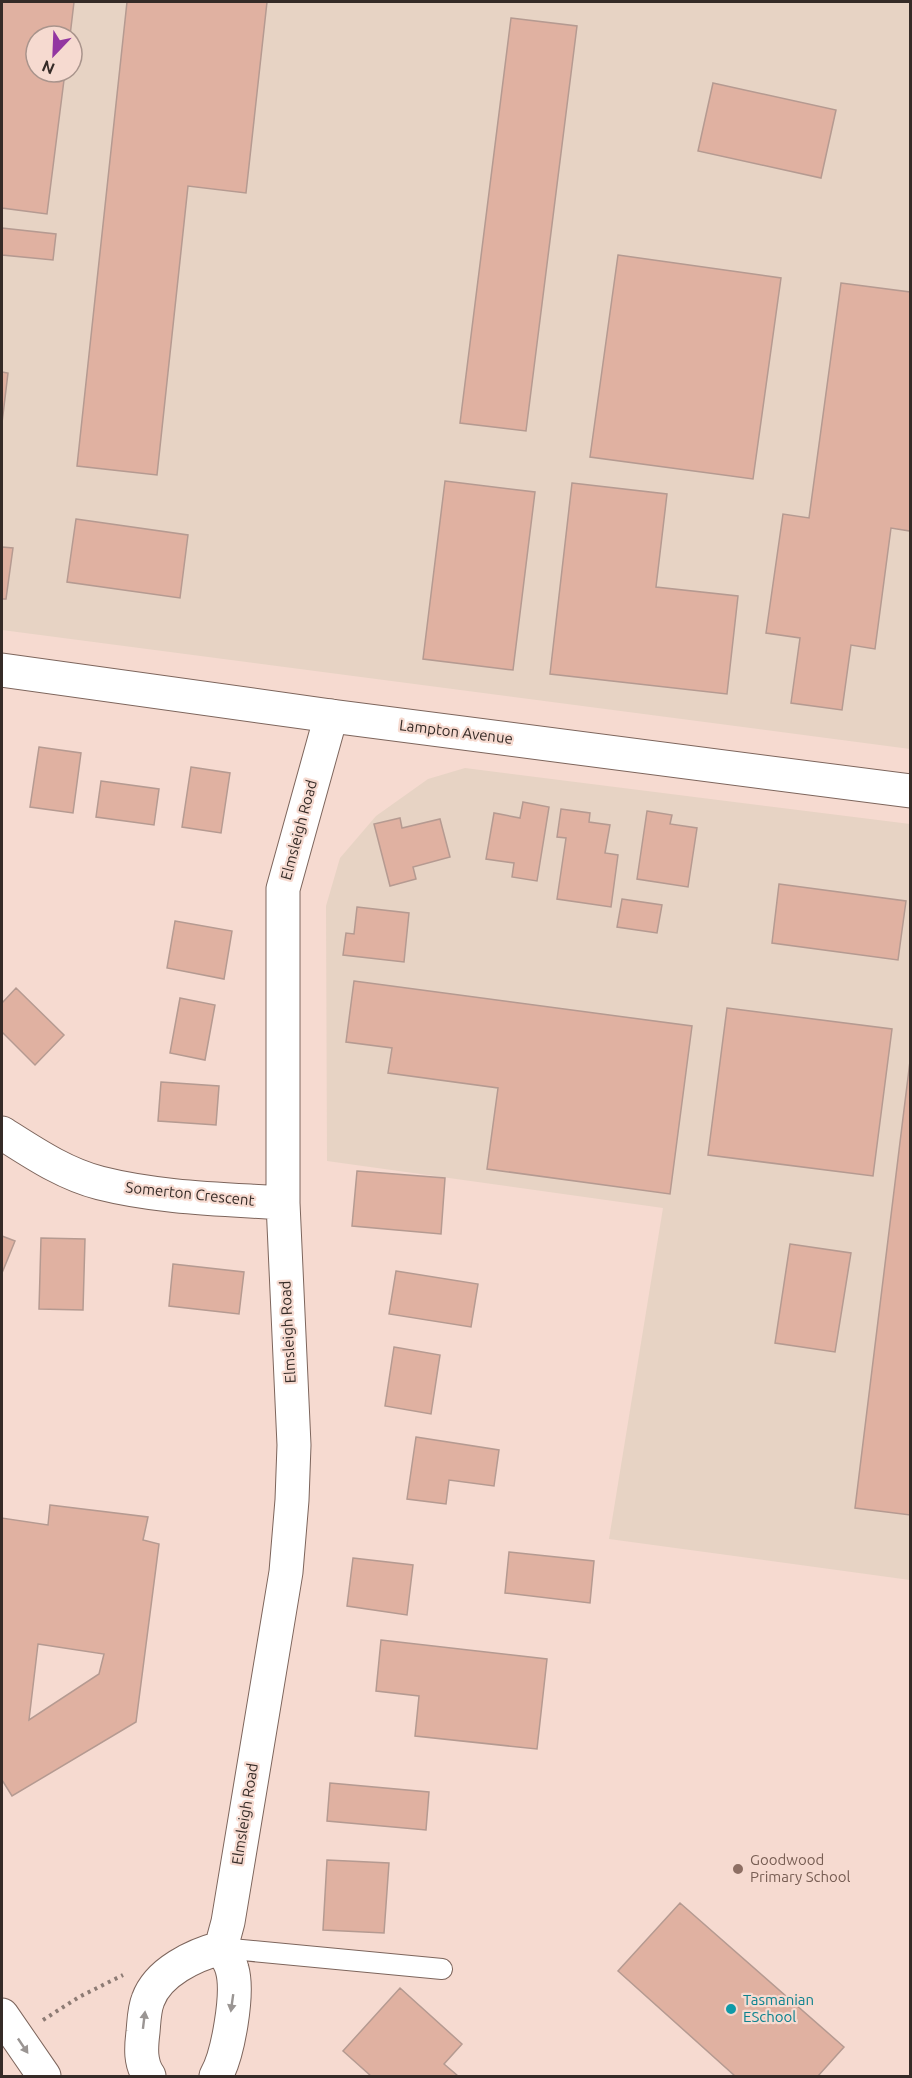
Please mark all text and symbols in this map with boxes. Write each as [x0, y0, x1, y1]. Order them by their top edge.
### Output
north arrow [24, 24, 84, 84]
text: N [39, 57, 57, 78]
street label: Lampton Avenue [398, 716, 514, 747]
street label: Elmsleigh Road [277, 778, 320, 882]
street label: Somerton Crescent [125, 1178, 255, 1209]
street label: Elmsleigh Road [276, 1280, 299, 1384]
street label: Elmsleigh Road [228, 1762, 261, 1866]
place label: Goodwood Primary School [750, 1851, 851, 1885]
marker: Goodwood Primary School [731, 1862, 745, 1876]
place label: Tasmanian ESchool [743, 1991, 814, 2025]
one-way arrow [228, 1994, 237, 2013]
marker: Tasmanian ESchool [724, 2002, 738, 2016]
one-way arrow [140, 2010, 149, 2029]
one-way arrow [17, 2037, 29, 2053]

